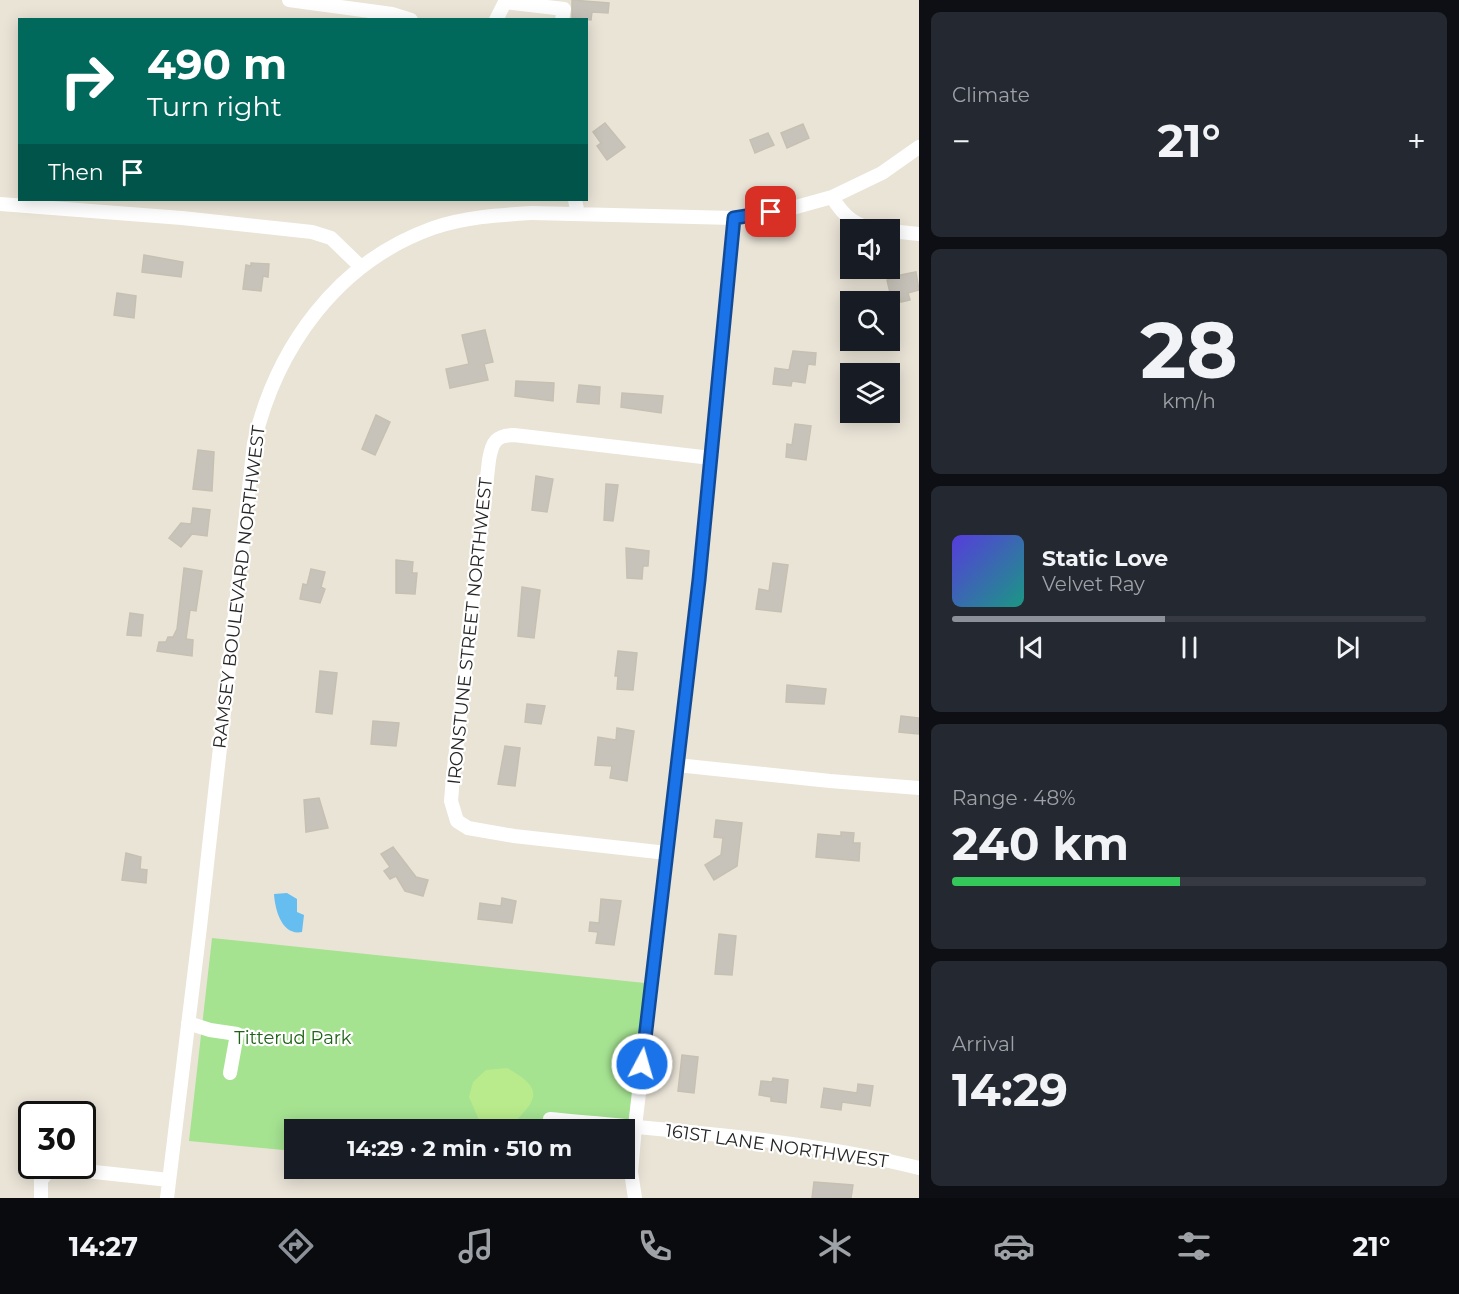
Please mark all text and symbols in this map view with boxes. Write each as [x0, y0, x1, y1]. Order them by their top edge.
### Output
text: 490 m [147, 38, 287, 90]
icon: right [48, 42, 126, 120]
text: Climate [952, 83, 1030, 107]
text: Turn right [147, 90, 282, 123]
text: 21° [1157, 113, 1221, 168]
text: − [952, 121, 971, 161]
text: + [1407, 121, 1426, 161]
icon: arrive [116, 156, 149, 189]
text: Then [48, 159, 104, 186]
pin [745, 186, 796, 237]
icon: arrive [754, 195, 787, 228]
map controls [840, 219, 900, 423]
button: sound [840, 219, 900, 279]
button: search [840, 291, 900, 351]
text: 28 [1140, 302, 1238, 398]
button: layers [840, 363, 900, 423]
text: km/h [1162, 389, 1216, 413]
street label: RAMSEY BOULEVARD NORTHWEST [208, 424, 270, 750]
street label: IRONSTUNE STREET NORTHWEST [443, 476, 497, 786]
text: Static Love [1042, 545, 1168, 572]
text: Velvet Ray [1042, 572, 1145, 596]
icon: previous [1015, 631, 1048, 664]
icon: pause [1173, 631, 1206, 664]
icon: next [1331, 631, 1364, 664]
text: Range · 48% [952, 786, 1076, 810]
text: 240 km [952, 816, 1129, 871]
park label: Titterud Park [234, 1027, 352, 1049]
position arrow [610, 1032, 674, 1096]
text: Arrival [952, 1032, 1015, 1056]
text: 14:29 [952, 1062, 1068, 1117]
speed limit sign: 30 [18, 1101, 96, 1179]
street label: 161ST LANE NORTHWEST [664, 1119, 891, 1173]
text: 14:29 · 2 min · 510 m [347, 1135, 572, 1162]
icon: directions [275, 1225, 317, 1267]
icon: music [455, 1225, 497, 1267]
icon: phone [634, 1225, 676, 1267]
icon: climate [814, 1225, 856, 1267]
icon: car [993, 1225, 1035, 1267]
icon: filters [1173, 1225, 1215, 1267]
text: 14:27 [69, 1230, 138, 1263]
text: 21° [1352, 1230, 1390, 1263]

